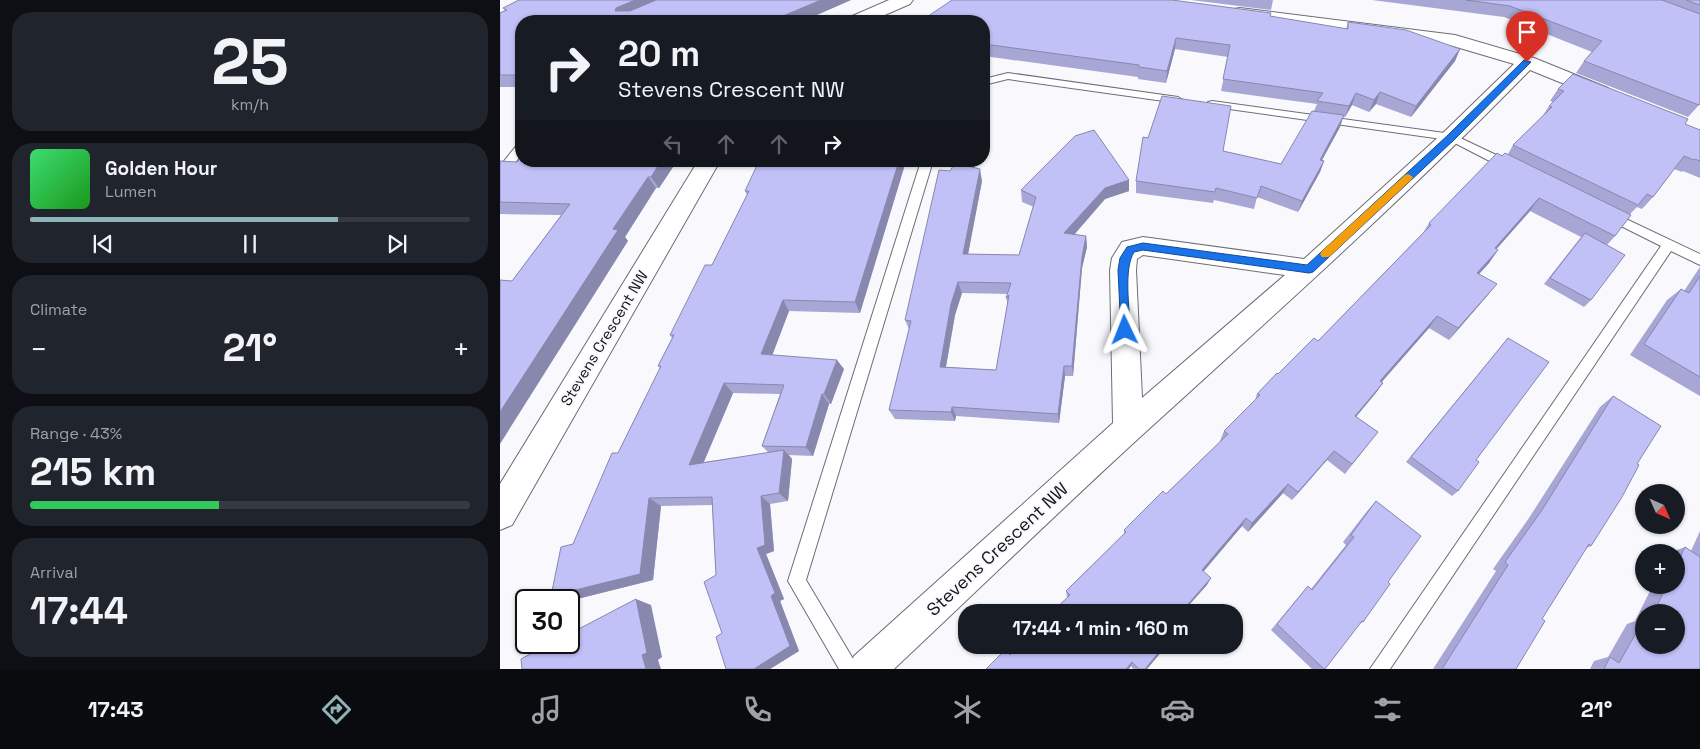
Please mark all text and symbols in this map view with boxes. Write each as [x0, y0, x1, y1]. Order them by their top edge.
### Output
pin [1506, 11, 1548, 62]
icon: arrive [1513, 18, 1541, 46]
text: 25 [211, 20, 289, 103]
text: 20 m [618, 32, 700, 76]
icon: right [535, 35, 600, 100]
text: Stevens Crescent NW [618, 75, 845, 103]
text: km/h [231, 94, 269, 115]
icon: left [659, 130, 687, 158]
icon: ahead [712, 130, 740, 158]
icon: ahead [765, 130, 793, 158]
icon: right [818, 130, 846, 158]
text: Golden Hour [105, 156, 217, 181]
text: Lumen [105, 181, 157, 202]
icon: previous [89, 230, 117, 258]
icon: pause [236, 230, 264, 258]
icon: next [383, 230, 411, 258]
street label: Stevens Crescent NW [556, 267, 652, 409]
text: Climate [30, 299, 87, 320]
position arrow [1098, 303, 1150, 355]
text: 21° [223, 324, 277, 372]
text: − [30, 331, 47, 367]
text: + [453, 331, 470, 367]
text: Range · 43% [30, 423, 122, 444]
text: 215 km [30, 448, 156, 496]
street label: Stevens Crescent NW [921, 477, 1073, 621]
north arrow [1635, 484, 1685, 534]
map controls [1635, 484, 1685, 654]
button: + [1635, 544, 1685, 594]
text: Arrival [30, 562, 78, 583]
text: 17:44 [30, 587, 128, 635]
speed limit sign: 30 [515, 589, 580, 654]
button: − [1635, 604, 1685, 654]
text: 17:44 · 1 min · 160 m [1012, 616, 1189, 641]
icon: directions [319, 692, 354, 727]
icon: music [529, 692, 564, 727]
icon: phone [740, 692, 775, 727]
icon: climate [950, 692, 985, 727]
icon: car [1160, 692, 1195, 727]
icon: filters [1370, 692, 1405, 727]
text: 17:43 [88, 695, 144, 723]
text: 21° [1581, 695, 1612, 723]

